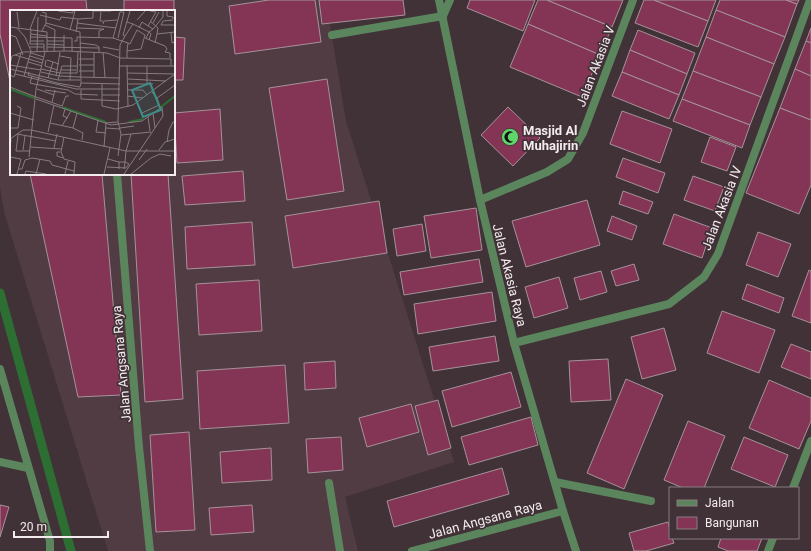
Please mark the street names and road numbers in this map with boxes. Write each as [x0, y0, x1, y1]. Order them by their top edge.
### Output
street label: Jalan Akasia V [573, 23, 618, 109]
street label: Jalan Akasia IV [699, 163, 745, 252]
street label: Jalan Akasia Raya [489, 222, 530, 328]
street label: Jalan Angsana Raya [109, 305, 134, 423]
street label: Jalan Angsana Raya [427, 497, 544, 542]

